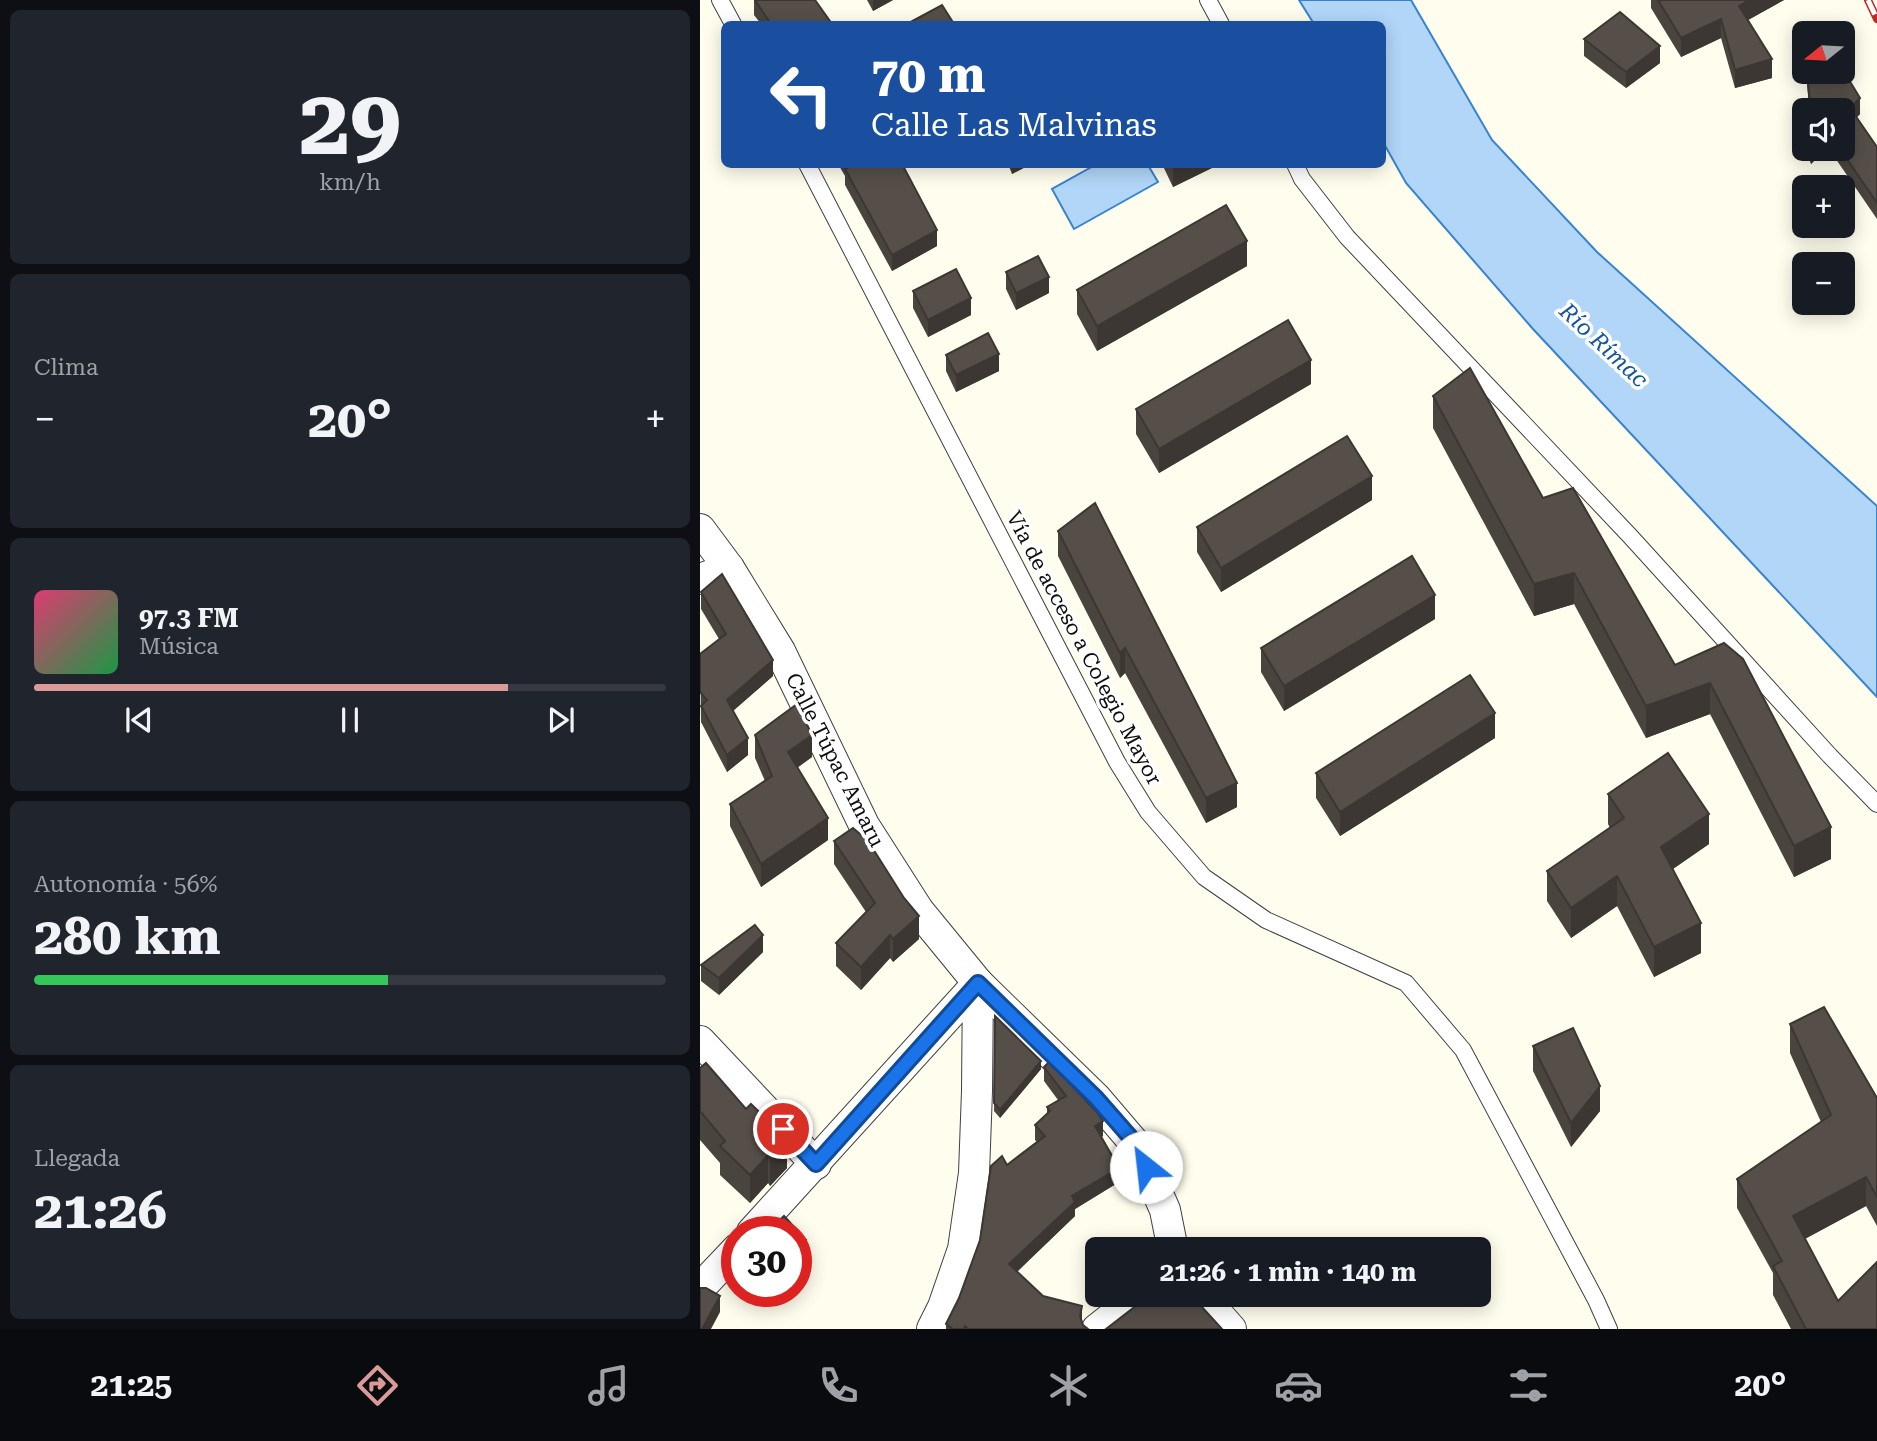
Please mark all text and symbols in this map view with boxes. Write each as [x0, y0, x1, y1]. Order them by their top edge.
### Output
north arrow [1792, 21, 1855, 84]
map controls [1792, 21, 1855, 315]
text: 70 m [871, 47, 986, 104]
icon: left [756, 49, 847, 140]
text: 29 [299, 70, 401, 176]
button: sound [1792, 98, 1855, 161]
text: Calle Las Malvinas [871, 106, 1157, 144]
text: km/h [319, 169, 381, 196]
button: + [1792, 175, 1855, 238]
button: − [1792, 252, 1855, 315]
water label: Río Rímac [1553, 297, 1653, 393]
text: Clima [34, 354, 98, 381]
text: 20° [308, 389, 392, 450]
text: − [34, 397, 55, 441]
text: + [645, 397, 666, 441]
street label: Vía de acceso a Colegio Mayor [1002, 507, 1167, 789]
text: 97.3 FM [139, 603, 239, 633]
text: Música [139, 633, 219, 660]
street label: Calle Túpac Amaru [781, 669, 889, 851]
icon: previous [120, 701, 158, 739]
icon: pause [331, 701, 369, 739]
icon: next [542, 701, 580, 739]
text: Autonomía · 56% [34, 871, 218, 898]
text: 280 km [34, 906, 221, 967]
pin [753, 1099, 813, 1159]
icon: arrive [764, 1110, 802, 1148]
position arrow [1109, 1130, 1183, 1204]
text: Llegada [34, 1145, 120, 1172]
text: 21:26 [34, 1180, 167, 1241]
speed limit sign: 30 [721, 1216, 812, 1307]
text: 21:26 · 1 min · 140 m [1160, 1257, 1416, 1287]
icon: directions [353, 1361, 402, 1410]
icon: music [584, 1361, 633, 1410]
icon: phone [814, 1361, 863, 1410]
icon: climate [1044, 1361, 1093, 1410]
icon: car [1274, 1361, 1323, 1410]
icon: filters [1504, 1361, 1553, 1410]
text: 21:25 [91, 1366, 172, 1404]
text: 20° [1735, 1366, 1786, 1404]

